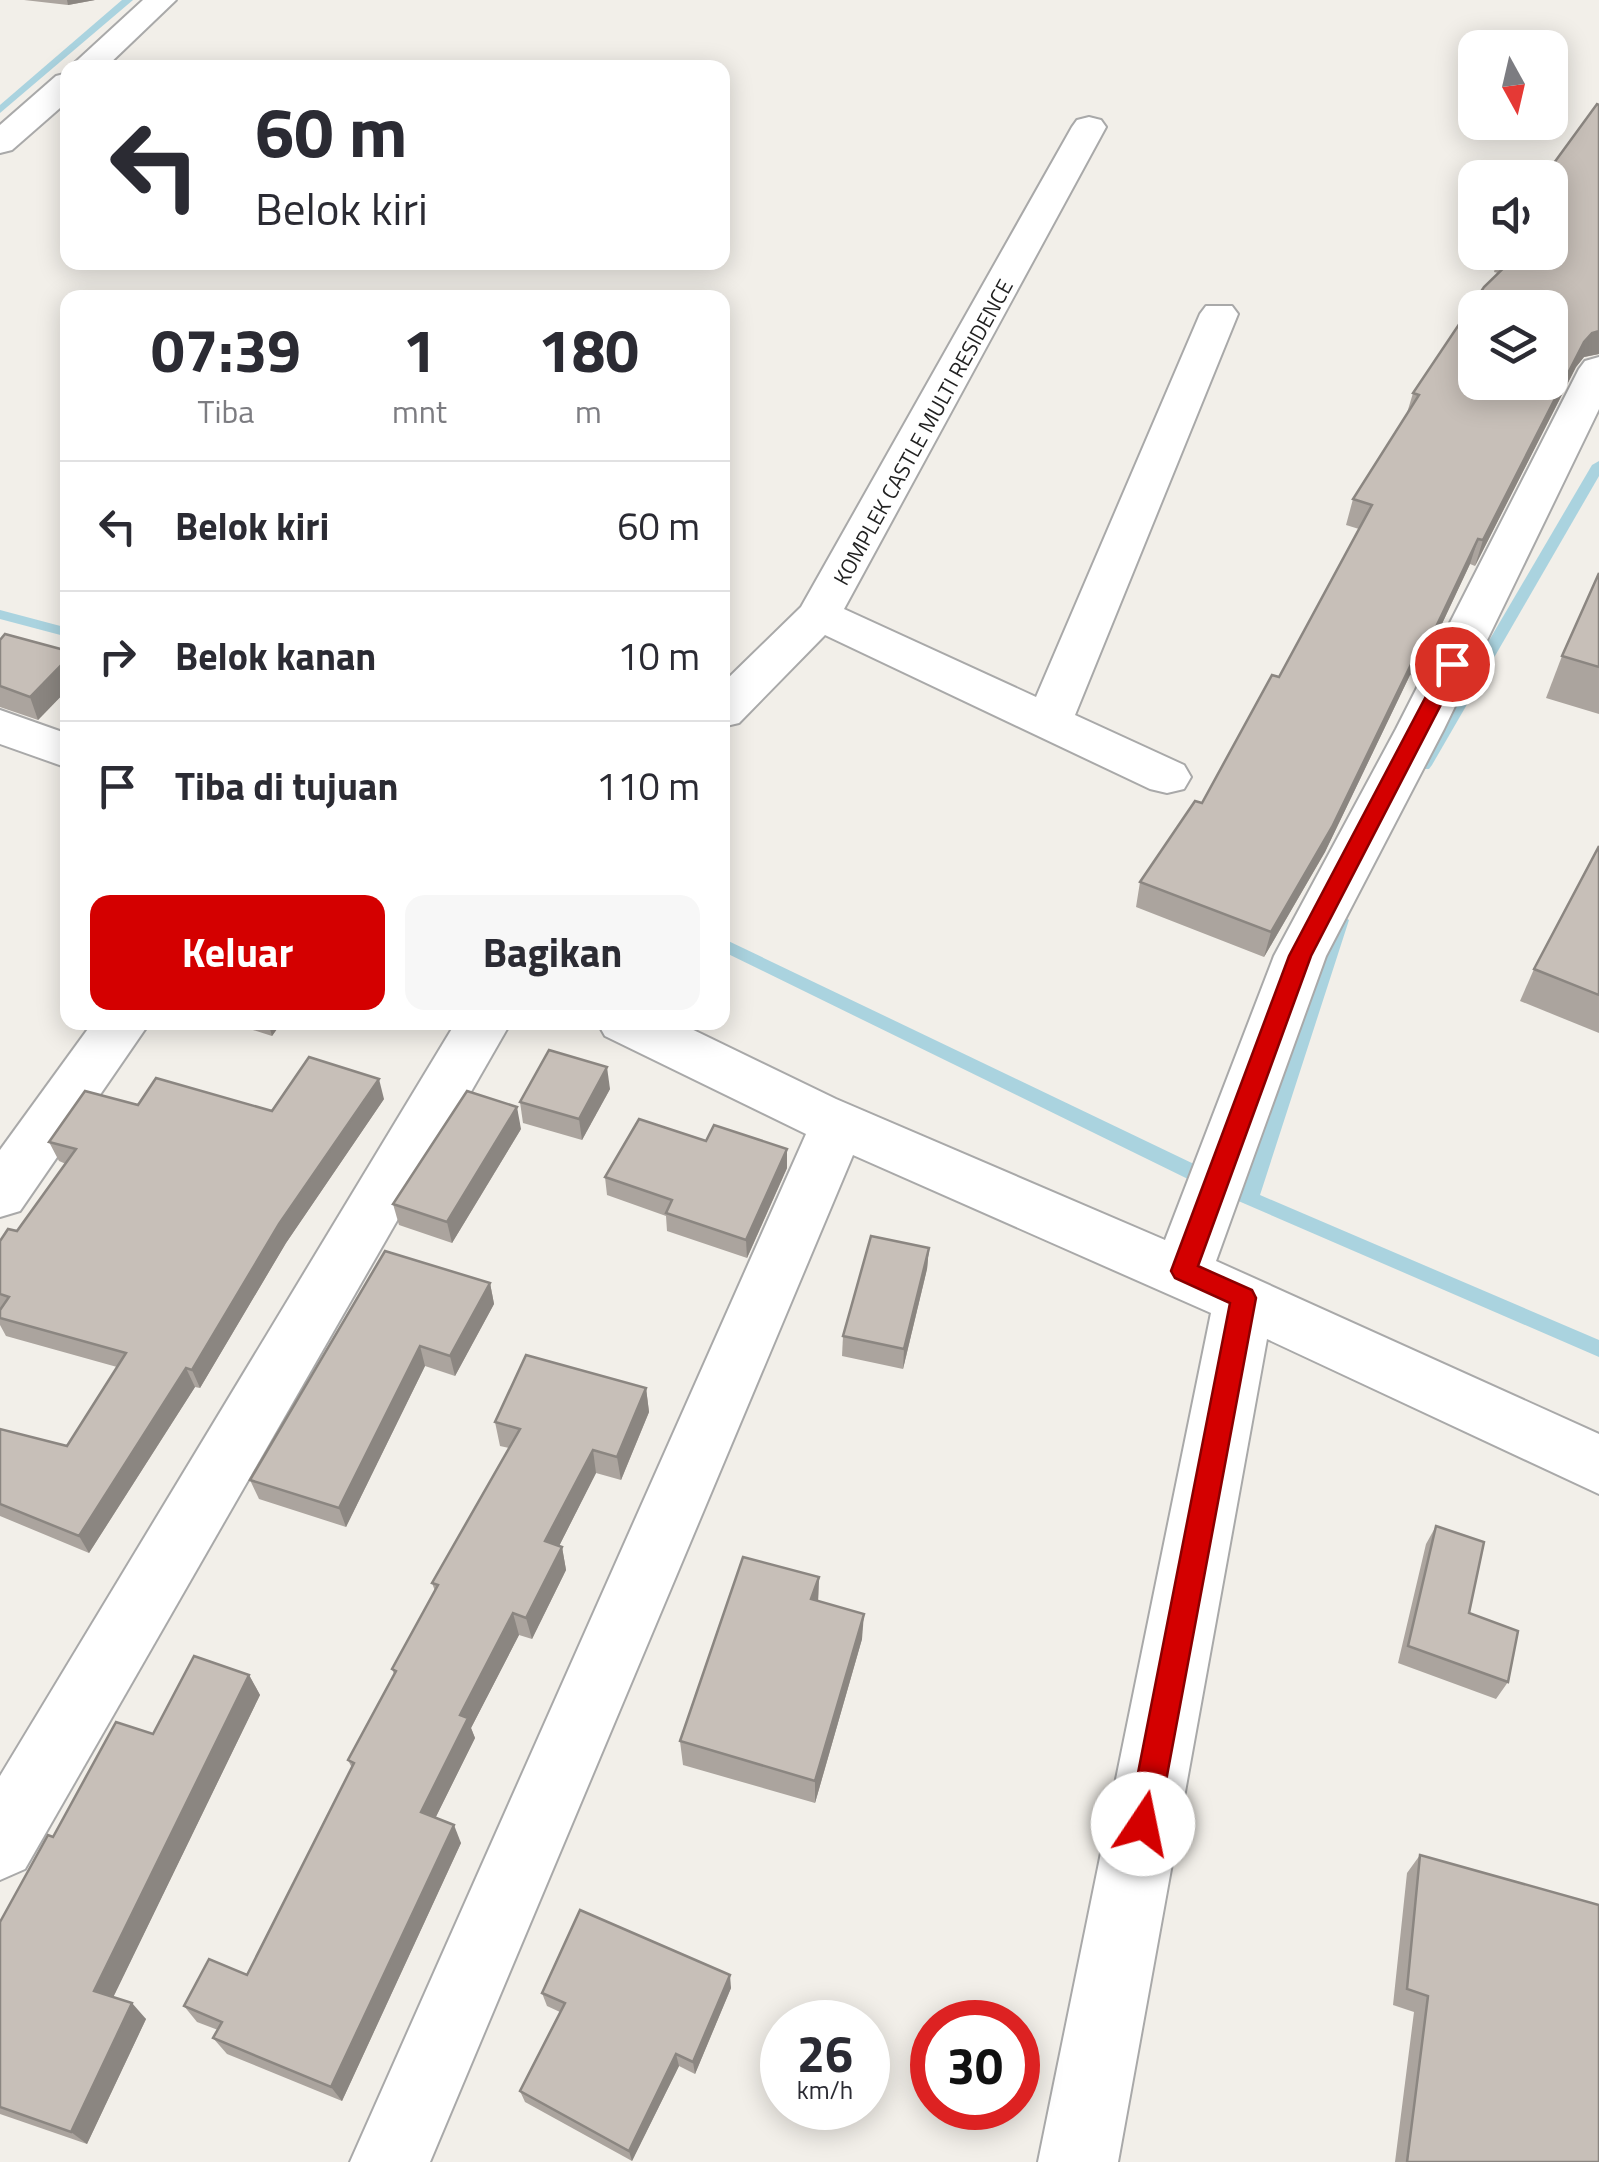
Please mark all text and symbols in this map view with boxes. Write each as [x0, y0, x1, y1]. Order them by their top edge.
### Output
north arrow [1458, 30, 1568, 140]
map controls [1458, 30, 1568, 400]
text: 60 m [255, 78, 408, 184]
icon: left [90, 100, 220, 230]
button: sound [1458, 160, 1568, 270]
text: Belok kiri [255, 174, 428, 242]
street label: KOMPLEK CASTLE MULTI RESIDENCE [824, 273, 1022, 591]
button: layers [1458, 290, 1568, 400]
text: 07:39 [151, 304, 301, 395]
text: 1 [403, 304, 436, 395]
text: 180 [538, 304, 639, 395]
text: Tiba [198, 387, 254, 435]
text: mnt [392, 387, 447, 435]
text: m [575, 387, 602, 435]
text: Belok kiri [175, 497, 329, 555]
text: 60 m [617, 497, 700, 555]
icon: left [90, 499, 145, 554]
pin [1410, 622, 1495, 707]
text: Belok kanan [175, 627, 376, 685]
text: 10 m [617, 627, 700, 685]
icon: right [90, 629, 145, 684]
icon: arrive [1425, 637, 1480, 692]
text: Tiba di tujuan [175, 757, 398, 815]
text: 110 m [596, 757, 700, 815]
icon: arrive [90, 759, 145, 814]
button: Keluar [90, 895, 385, 1010]
button: Bagikan [405, 895, 700, 1010]
position arrow [1091, 1772, 1195, 1876]
speed limit sign: 30 [910, 2000, 1040, 2130]
text: 26 [797, 2015, 853, 2091]
text: km/h [797, 2071, 853, 2109]

